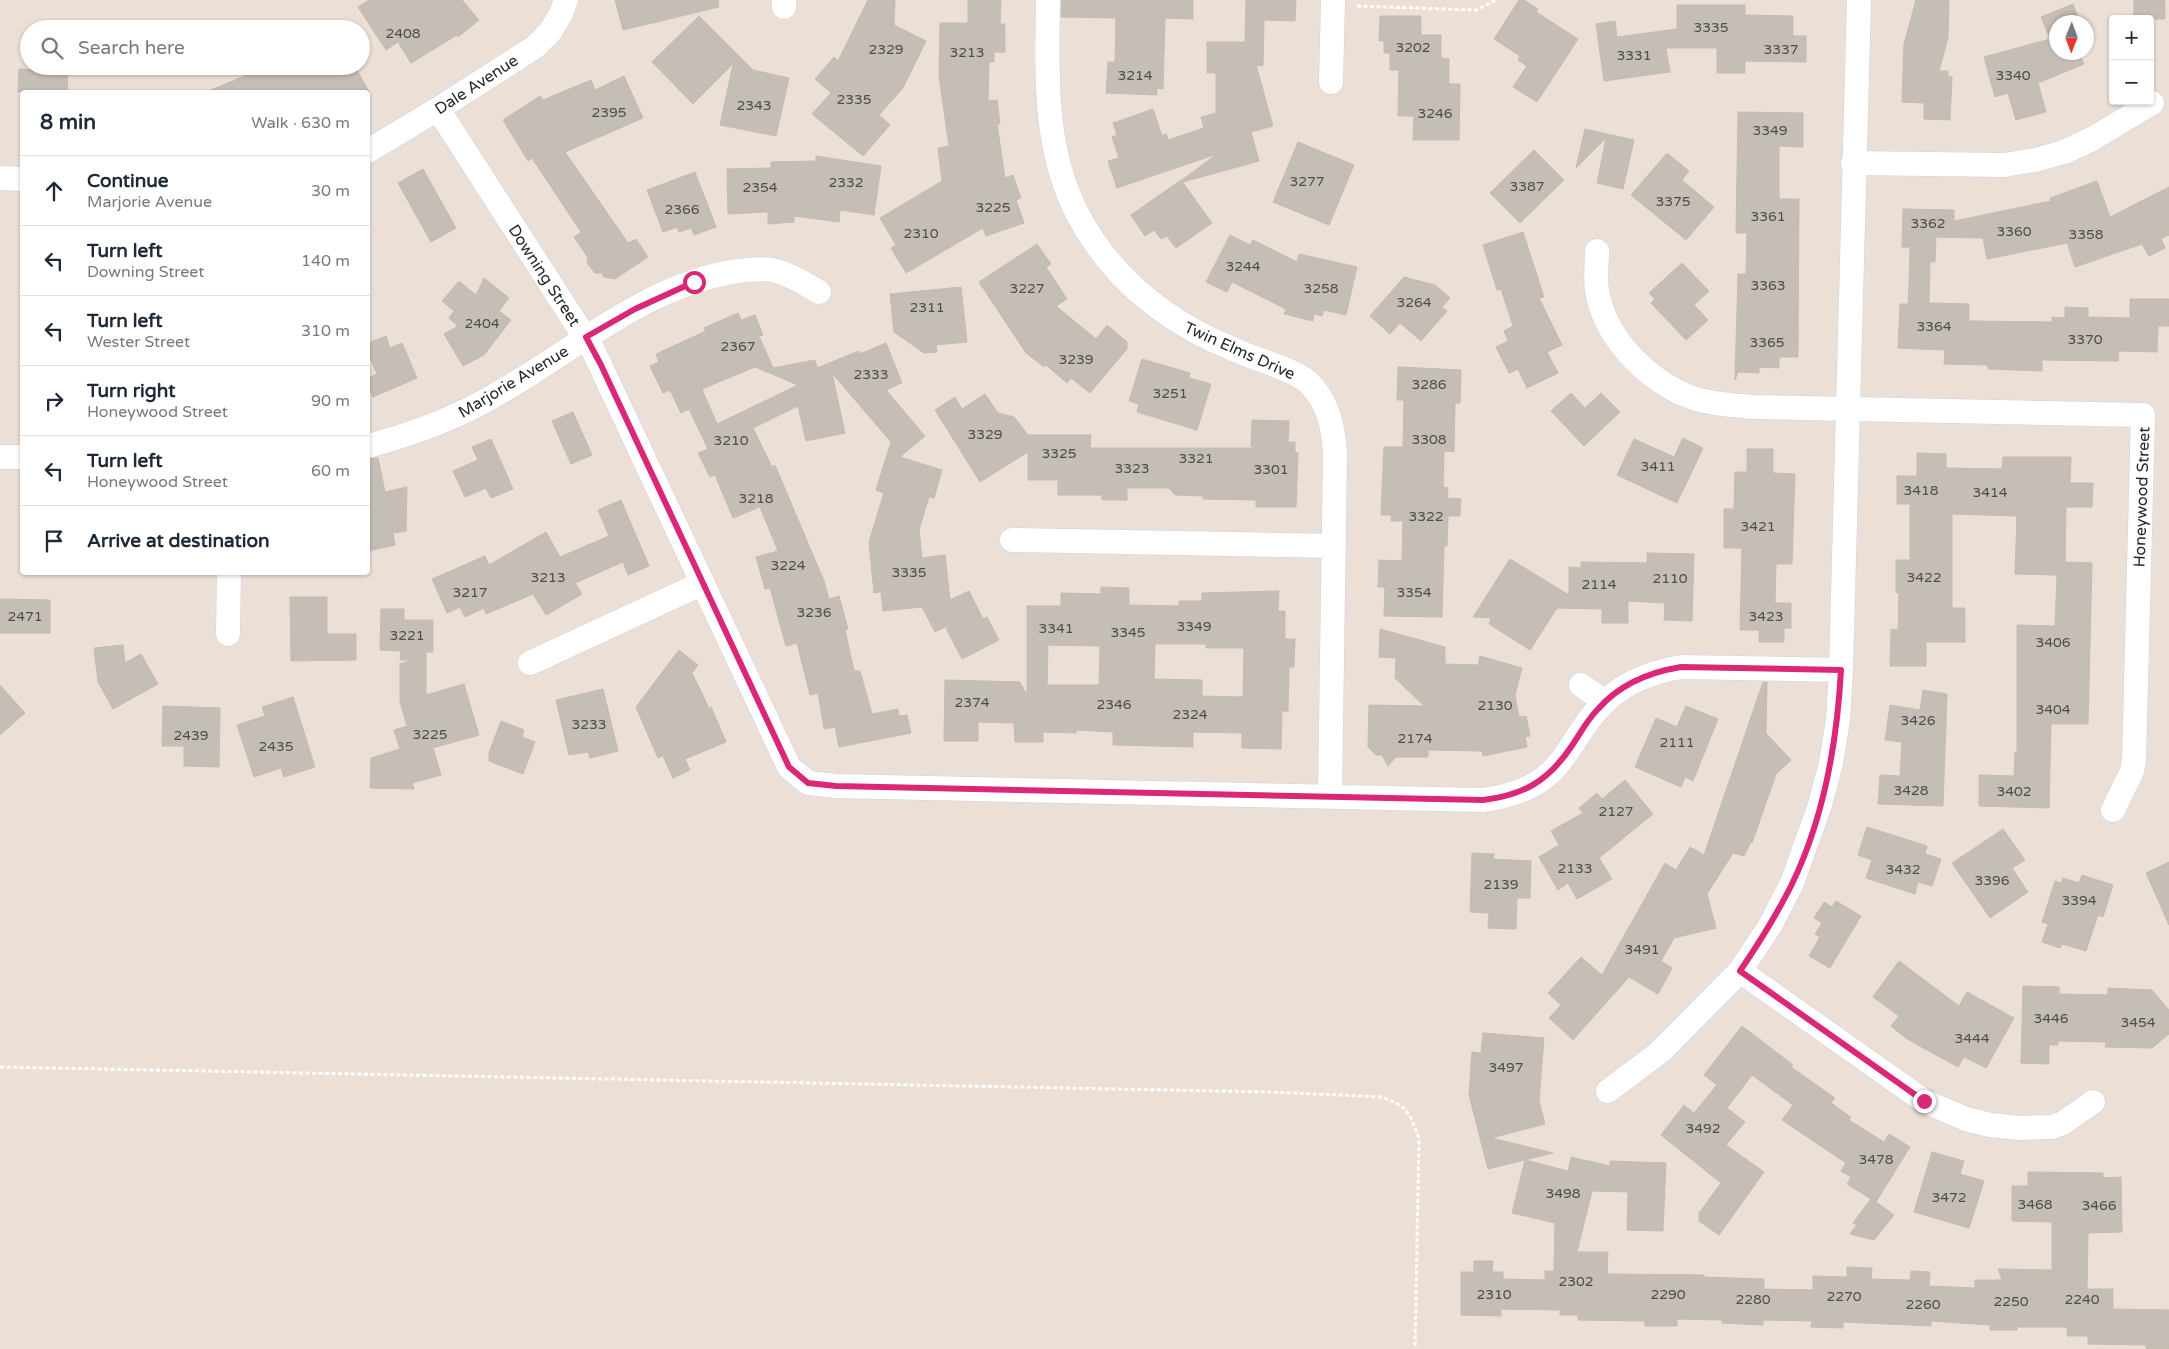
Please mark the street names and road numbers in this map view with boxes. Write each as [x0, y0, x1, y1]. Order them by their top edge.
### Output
street label: Dale Avenue [431, 50, 522, 119]
street label: Downing Street [504, 221, 585, 330]
street label: Twin Elms Drive [1181, 318, 1298, 384]
street label: Marjorie Avenue [455, 341, 572, 423]
street label: Honeywood Street [2130, 426, 2154, 568]

